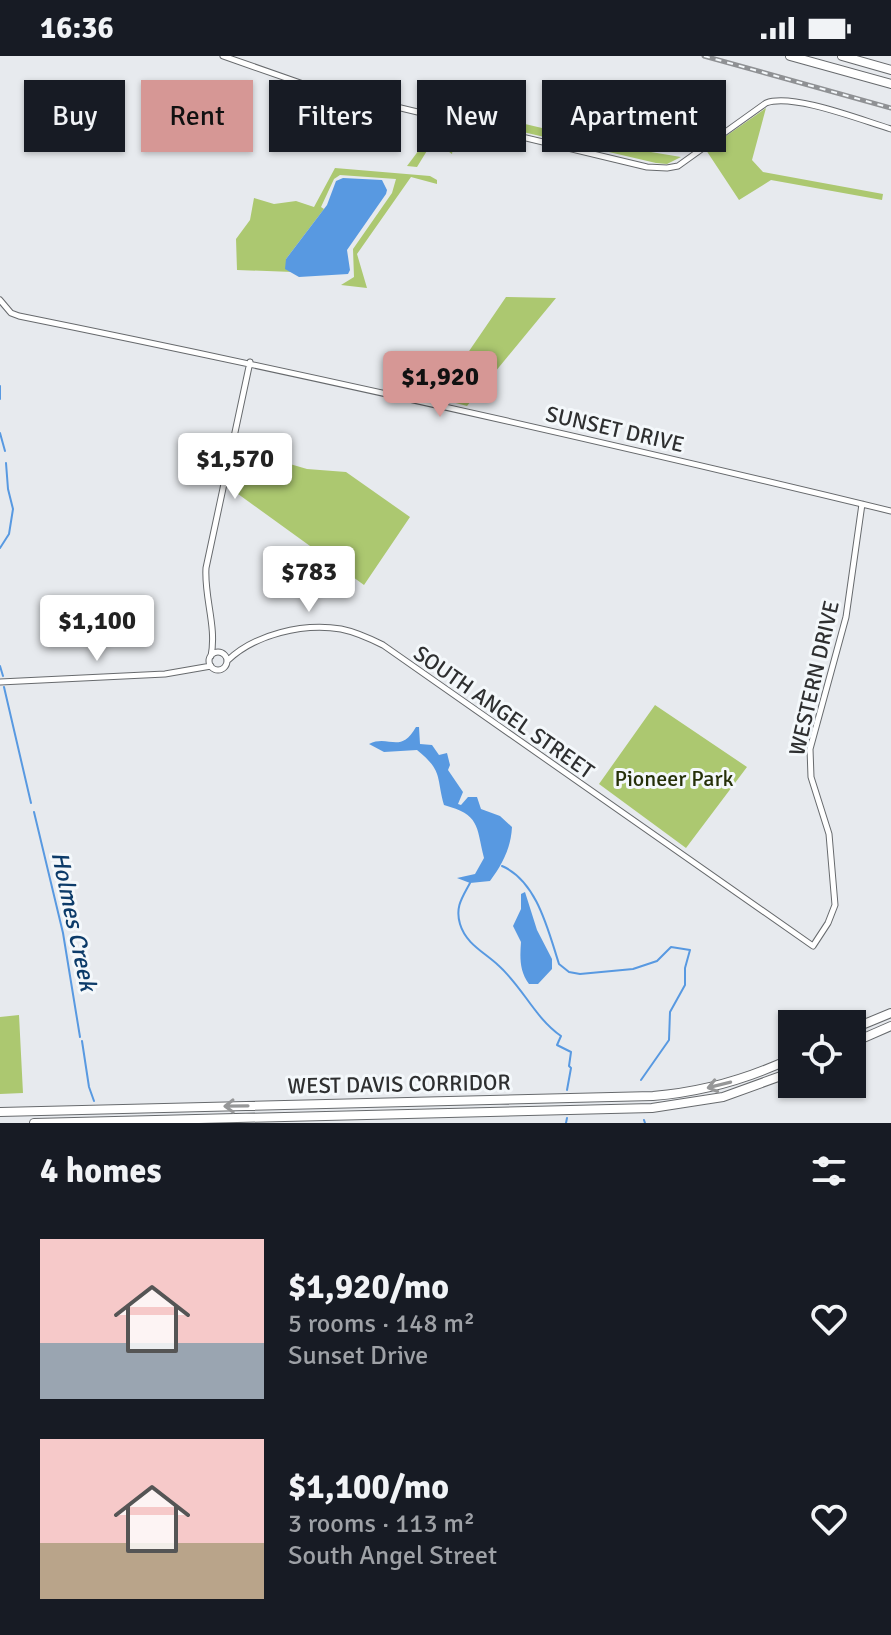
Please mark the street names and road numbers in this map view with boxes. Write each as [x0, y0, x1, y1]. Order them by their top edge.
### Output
street label: SUNSET DRIVE [543, 400, 687, 458]
street label: WESTERN DRIVE [783, 598, 845, 758]
street label: SOUTH ANGEL STREET [408, 639, 600, 785]
street label: WEST DAVIS CORRIDOR [287, 1069, 511, 1099]

